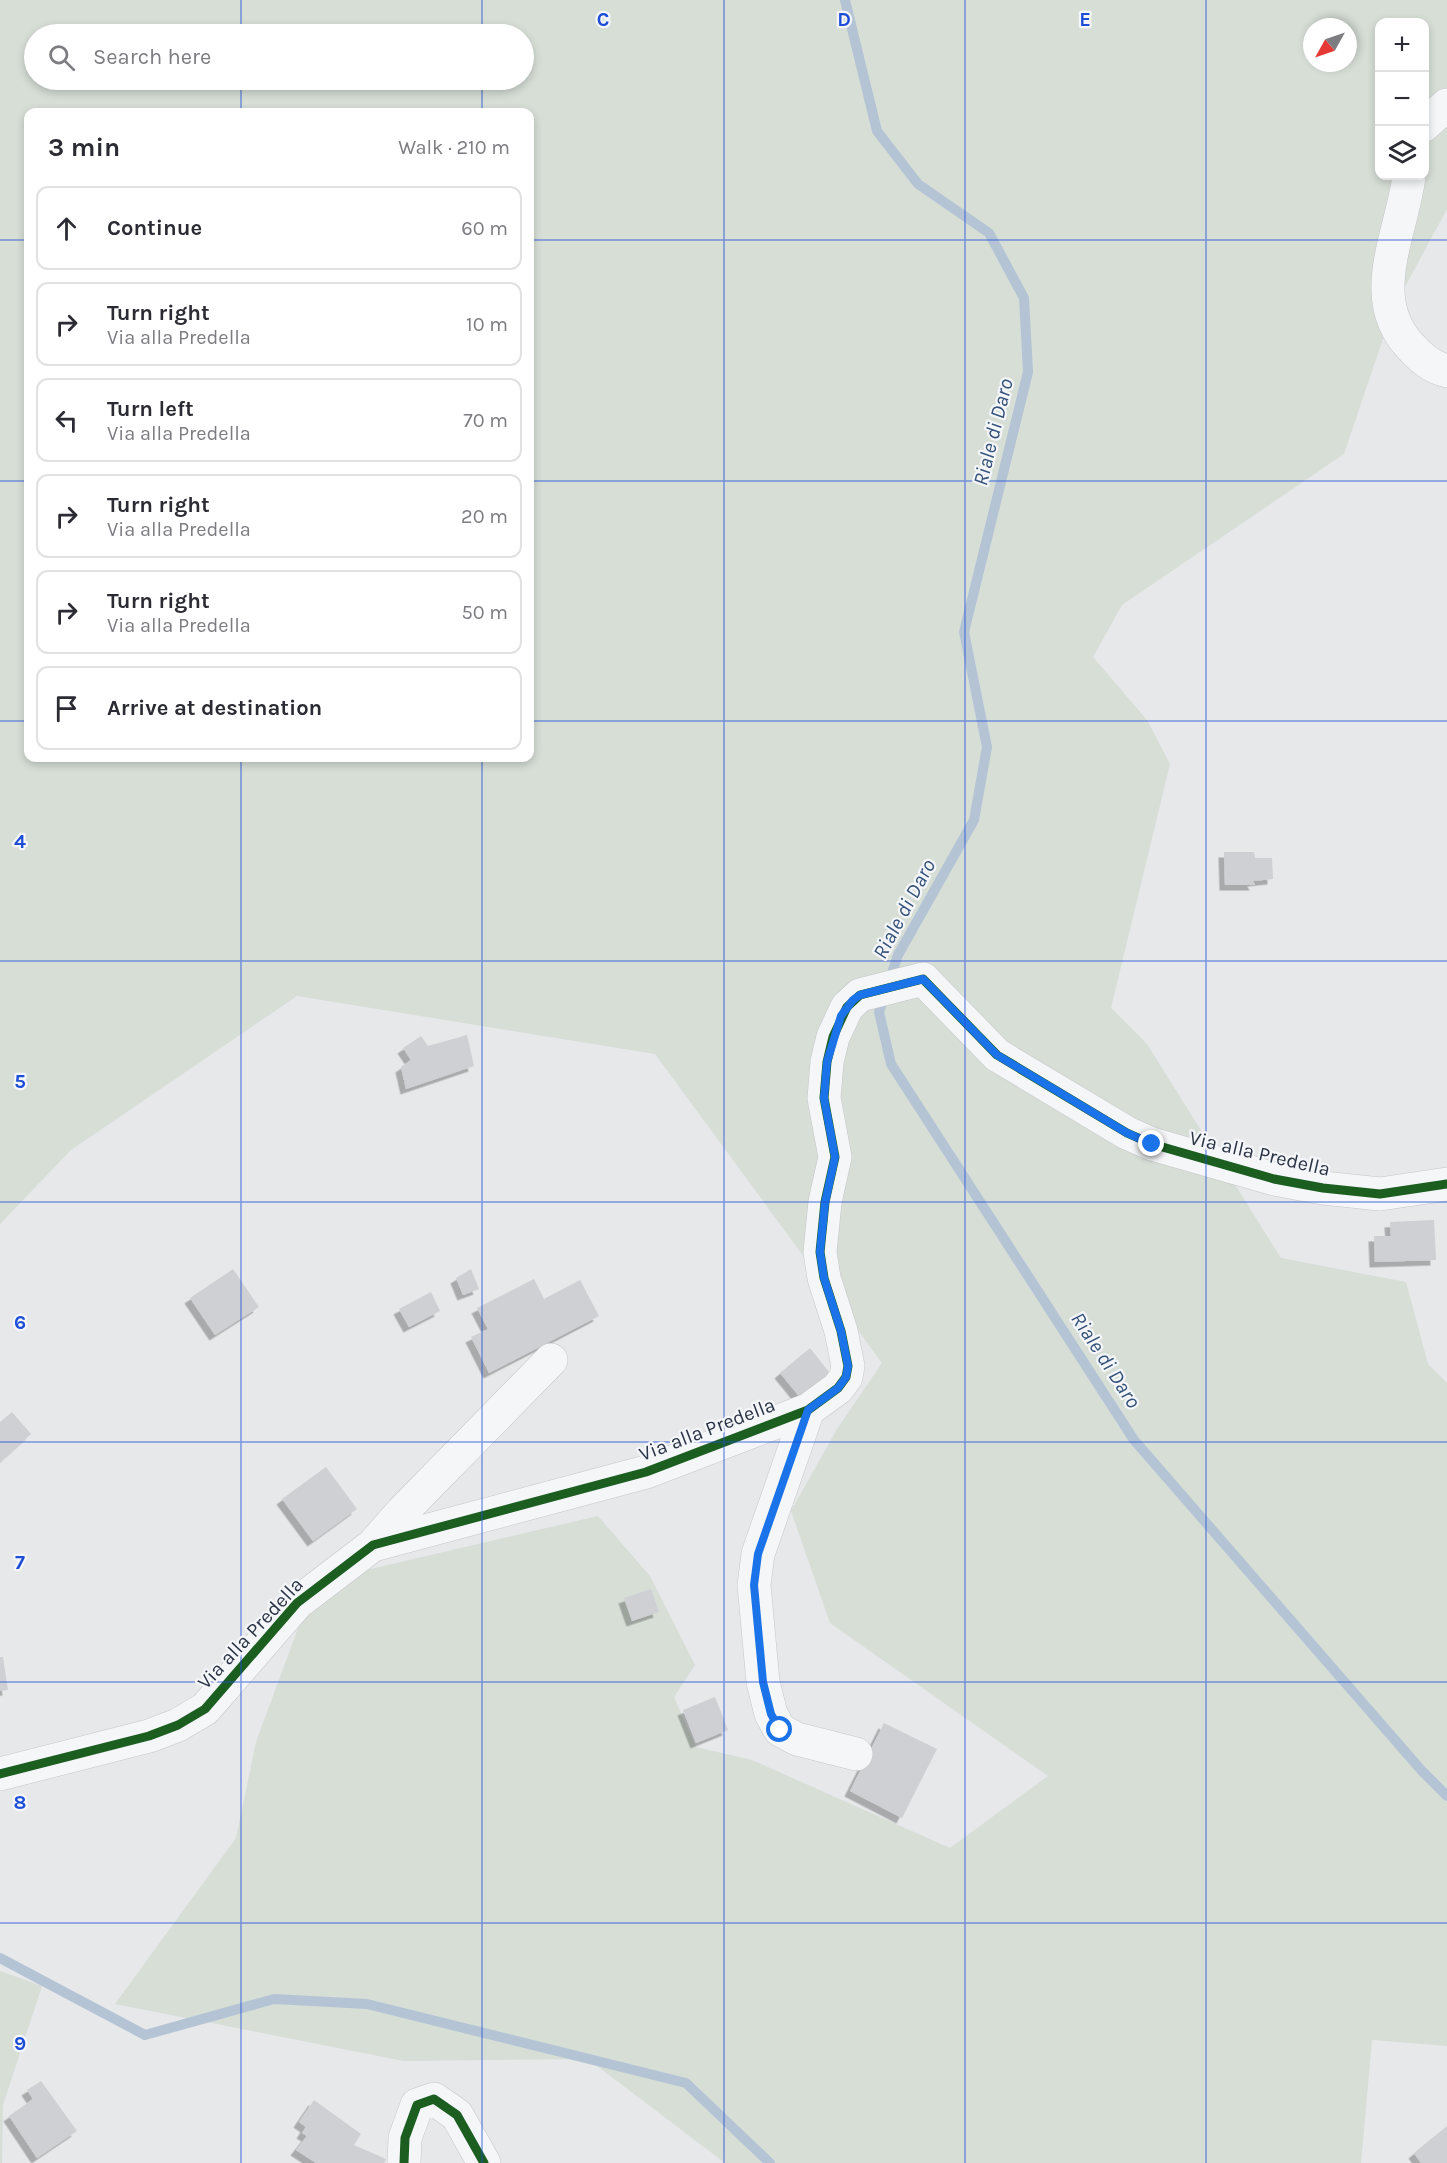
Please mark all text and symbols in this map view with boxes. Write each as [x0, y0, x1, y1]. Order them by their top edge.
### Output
text: C [597, 8, 609, 31]
text: D [837, 8, 851, 31]
text: E [1079, 8, 1091, 31]
north arrow [1303, 18, 1357, 72]
map controls [1375, 18, 1429, 180]
button: + [1375, 18, 1429, 72]
search box [24, 24, 534, 90]
icon: search [45, 41, 78, 74]
text: Search here [93, 44, 211, 70]
button: − [1375, 72, 1429, 126]
button: layers [1375, 126, 1429, 180]
text: 3 min [48, 132, 120, 163]
text: Walk · 210 m [398, 136, 510, 159]
icon: ahead [50, 212, 83, 245]
text: Continue [107, 215, 202, 241]
text: 60 m [461, 217, 508, 240]
text: Turn right [107, 300, 210, 326]
icon: right [50, 308, 83, 341]
text: 10 m [466, 313, 508, 336]
text: Via alla Predella [107, 326, 251, 349]
water label: Riale di Daro [968, 375, 1018, 488]
text: Turn left [107, 396, 194, 422]
icon: left [50, 404, 83, 437]
text: 70 m [463, 409, 508, 432]
text: Via alla Predella [107, 422, 251, 445]
text: Turn right [107, 492, 210, 518]
icon: right [50, 500, 83, 533]
text: 20 m [461, 505, 508, 528]
text: Via alla Predella [107, 518, 251, 541]
text: Turn right [107, 588, 210, 614]
icon: right [50, 596, 83, 629]
text: 50 m [461, 601, 508, 624]
text: Via alla Predella [107, 614, 251, 637]
icon: arrive [50, 692, 83, 725]
text: Arrive at destination [107, 695, 322, 721]
text: 4 [14, 830, 26, 853]
water label: Riale di Daro [868, 855, 941, 963]
text: 5 [14, 1070, 26, 1093]
street label: Via alla Predella [1187, 1126, 1333, 1181]
route end [1138, 1130, 1164, 1156]
water label: Riale di Daro [1066, 1308, 1146, 1413]
text: 6 [14, 1311, 26, 1334]
street label: Via alla Predella [636, 1393, 778, 1466]
text: 7 [15, 1551, 25, 1574]
street label: Via alla Predella [193, 1573, 308, 1694]
route start [766, 1716, 792, 1742]
text: 8 [14, 1791, 26, 1814]
text: 9 [14, 2032, 26, 2055]

